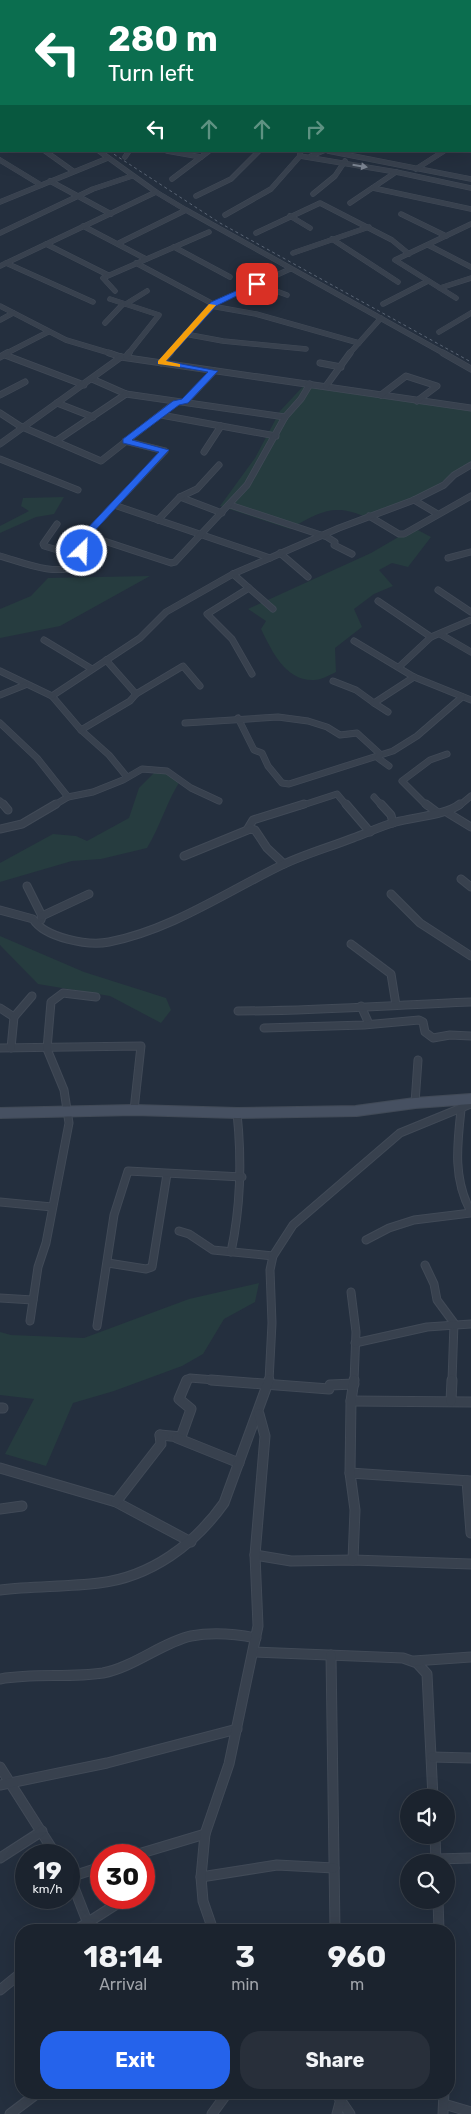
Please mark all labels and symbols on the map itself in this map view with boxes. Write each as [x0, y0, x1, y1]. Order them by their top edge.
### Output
one-way arrow [352, 162, 368, 170]
pin [236, 263, 278, 305]
position arrow [55, 524, 107, 576]
speed limit sign: 30 [90, 1844, 155, 1909]

